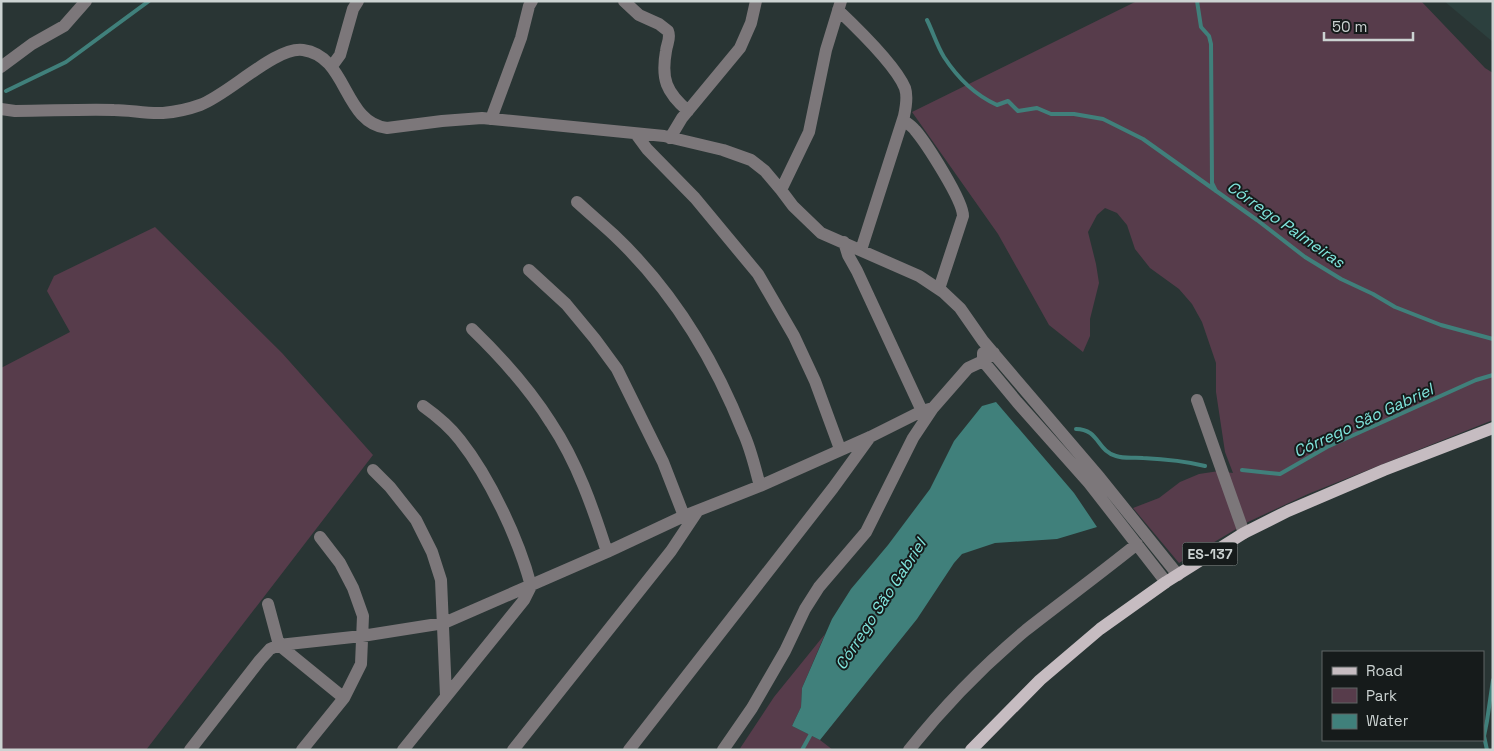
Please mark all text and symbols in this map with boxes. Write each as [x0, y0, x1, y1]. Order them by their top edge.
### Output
scale bar [1324, 10, 1413, 42]
text: 50 m [1332, 17, 1367, 36]
water label: Córrego Palmeiras [1223, 176, 1349, 273]
water label: Córrego São Gabriel [1290, 378, 1438, 462]
water label: Córrego São Gabriel [830, 533, 932, 674]
road number: ES-137 [1182, 542, 1238, 566]
legend [1322, 651, 1484, 741]
text: Road [1366, 661, 1403, 680]
text: Park [1366, 686, 1397, 705]
text: Water [1366, 711, 1409, 730]

